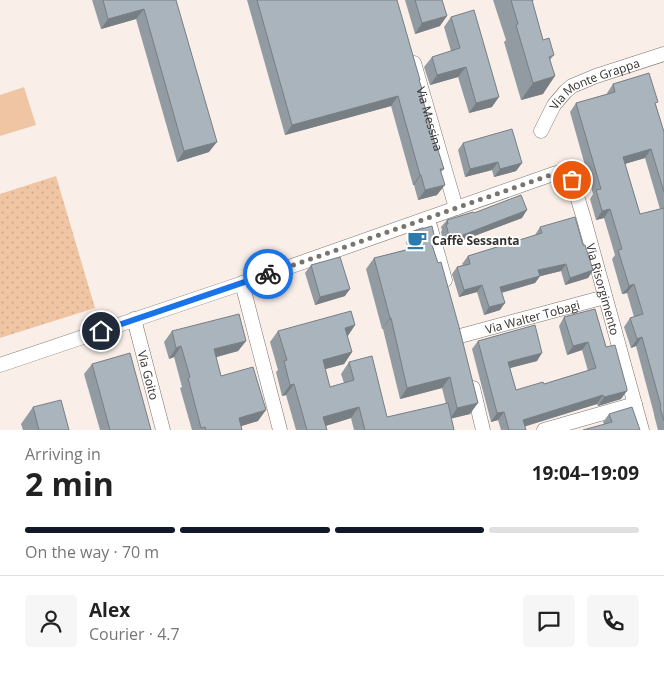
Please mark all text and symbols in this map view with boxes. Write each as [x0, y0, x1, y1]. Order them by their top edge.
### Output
street label: Via Monte Grappa [545, 54, 642, 112]
street label: Via Messina [413, 85, 447, 153]
pin [551, 159, 593, 201]
icon: bag [558, 166, 586, 194]
cafe icon: Caffè Sessanta [406, 229, 428, 251]
place label: Caffè Sessanta [432, 232, 520, 249]
street label: Via Risorgimento [583, 241, 624, 337]
courier [243, 249, 293, 299]
icon: bike [254, 260, 282, 288]
street label: Via Walter Tobagi [483, 296, 582, 337]
pin [80, 310, 122, 352]
icon: home [87, 317, 115, 345]
street label: Via Goito [134, 349, 163, 402]
text: Arriving in [25, 443, 101, 465]
text: 19:04–19:09 [532, 460, 639, 486]
text: 2 min [25, 462, 114, 505]
text: On the way · 70 m [25, 541, 159, 563]
button: person [25, 595, 77, 647]
button: chat [523, 595, 575, 647]
button: phone [587, 595, 639, 647]
text: Alex [89, 597, 130, 623]
text: Courier · 4.7 [89, 623, 180, 645]

